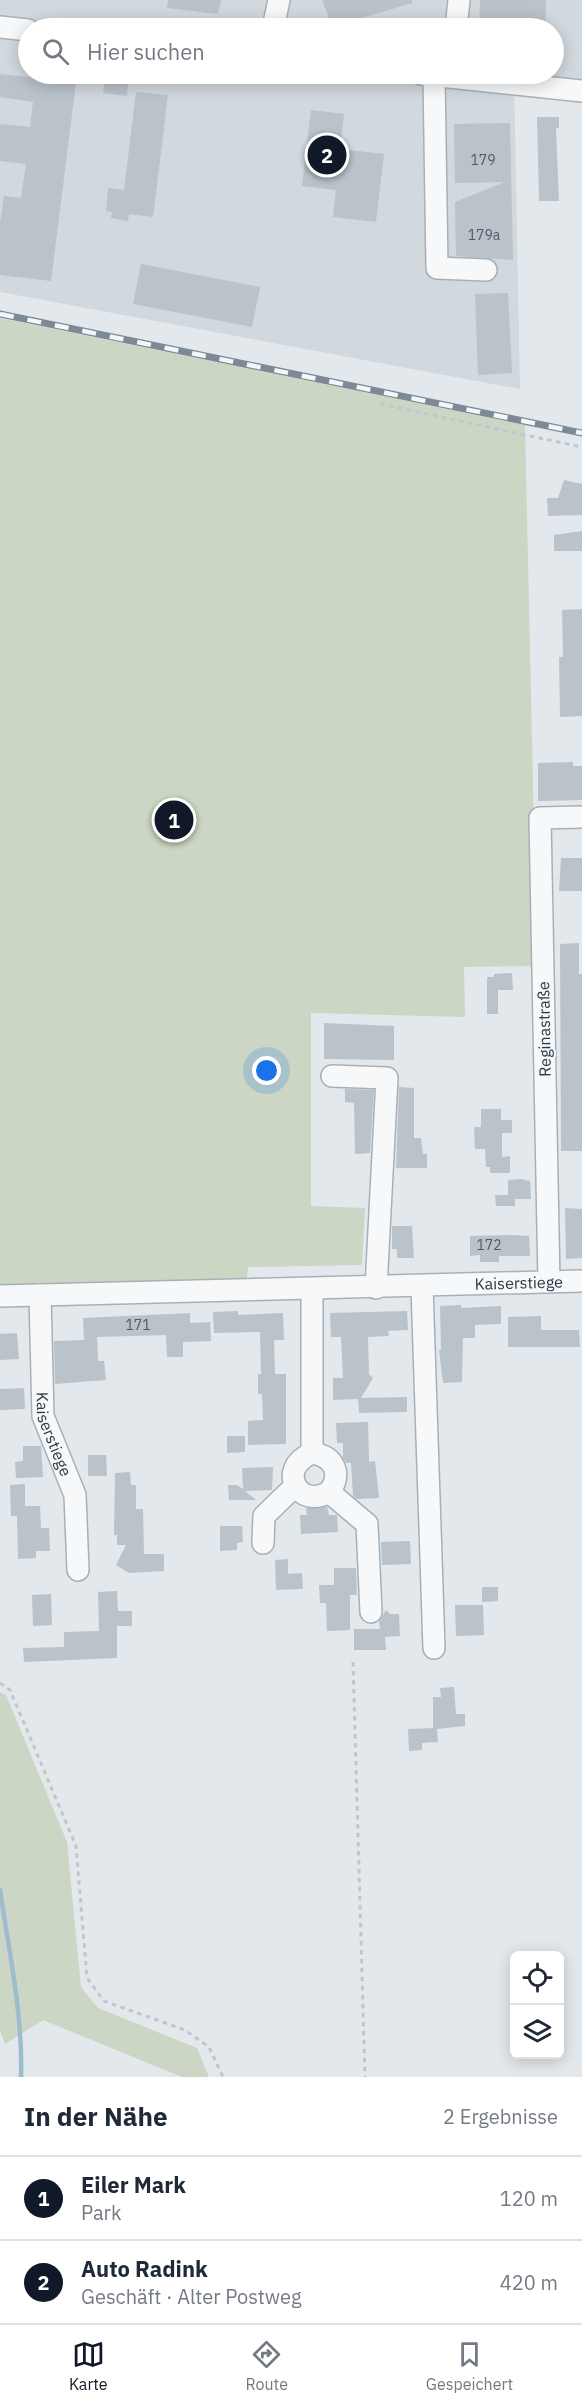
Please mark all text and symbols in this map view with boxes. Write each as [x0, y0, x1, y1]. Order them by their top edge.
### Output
search box [18, 18, 564, 84]
icon: search [39, 35, 72, 68]
text: Hier suchen [87, 37, 205, 66]
pin: 2 [308, 132, 346, 178]
house number: 179 [470, 151, 496, 169]
house number: 179a [468, 226, 501, 244]
pin: 1 [154, 798, 194, 842]
street label: Reginastraße [533, 981, 555, 1077]
your location [252, 1056, 281, 1085]
house number: 172 [476, 1236, 502, 1254]
street label: Kaiserstiege [474, 1271, 563, 1294]
house number: 171 [125, 1316, 151, 1334]
street label: Kaiserstiege [32, 1392, 76, 1479]
map controls [510, 1951, 564, 2059]
button: locate [510, 1951, 564, 2005]
button: layers [510, 2005, 564, 2059]
text: In der Nähe [24, 2099, 168, 2133]
text: 2 Ergebnisse [443, 2103, 558, 2130]
text: Eiler Mark [81, 2170, 186, 2199]
text: 1 [38, 2185, 50, 2212]
text: 120 m [500, 2185, 558, 2212]
text: Park [81, 2199, 121, 2226]
text: Auto Radink [81, 2254, 208, 2283]
text: 2 [38, 2269, 50, 2296]
text: 420 m [500, 2269, 558, 2296]
text: Geschäft · Alter Postweg [81, 2283, 302, 2310]
tab: Karte [69, 2338, 108, 2394]
tab: Route [246, 2338, 288, 2394]
tab: Gespeichert [426, 2338, 513, 2394]

